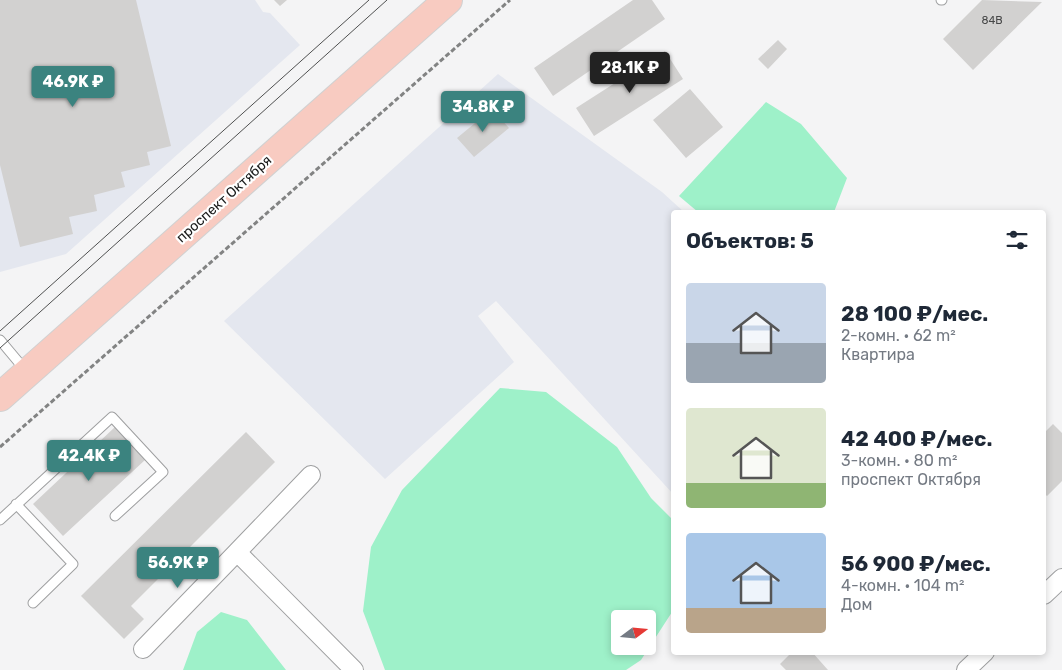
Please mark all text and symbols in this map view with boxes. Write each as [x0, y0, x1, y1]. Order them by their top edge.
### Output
house number: 84В [981, 14, 1003, 27]
pin: 28.1K ₽ [584, 52, 676, 94]
text: 28.1K ₽ [601, 58, 659, 77]
pin: 46.9K ₽ [27, 66, 119, 108]
text: 46.9K ₽ [43, 72, 103, 91]
pin: 34.8K ₽ [437, 90, 529, 133]
text: 34.8K ₽ [452, 97, 514, 116]
street label: проспект Октября [173, 152, 275, 246]
icon: filters [1003, 226, 1031, 254]
text: Объектов: 5 [686, 228, 814, 253]
text: 28 100 ₽/мес. [841, 301, 988, 326]
icon: home [726, 303, 786, 363]
text: 2-комн. · 62 m² [841, 326, 956, 345]
text: Квартира [841, 345, 915, 364]
text: 42 400 ₽/мес. [841, 426, 992, 451]
icon: home [726, 428, 786, 488]
pin: 42.4K ₽ [43, 440, 135, 482]
text: 42.4K ₽ [58, 446, 120, 465]
text: 3-комн. · 80 m² [841, 451, 957, 470]
text: проспект Октября [841, 470, 981, 489]
pin: 56.9K ₽ [132, 546, 224, 589]
text: 56 900 ₽/мес. [841, 551, 991, 576]
text: 56.9K ₽ [148, 553, 208, 572]
icon: home [726, 553, 786, 613]
text: 4-комн. · 104 m² [841, 576, 964, 595]
text: Дом [841, 595, 872, 614]
north arrow [611, 610, 656, 655]
map controls [611, 610, 656, 655]

